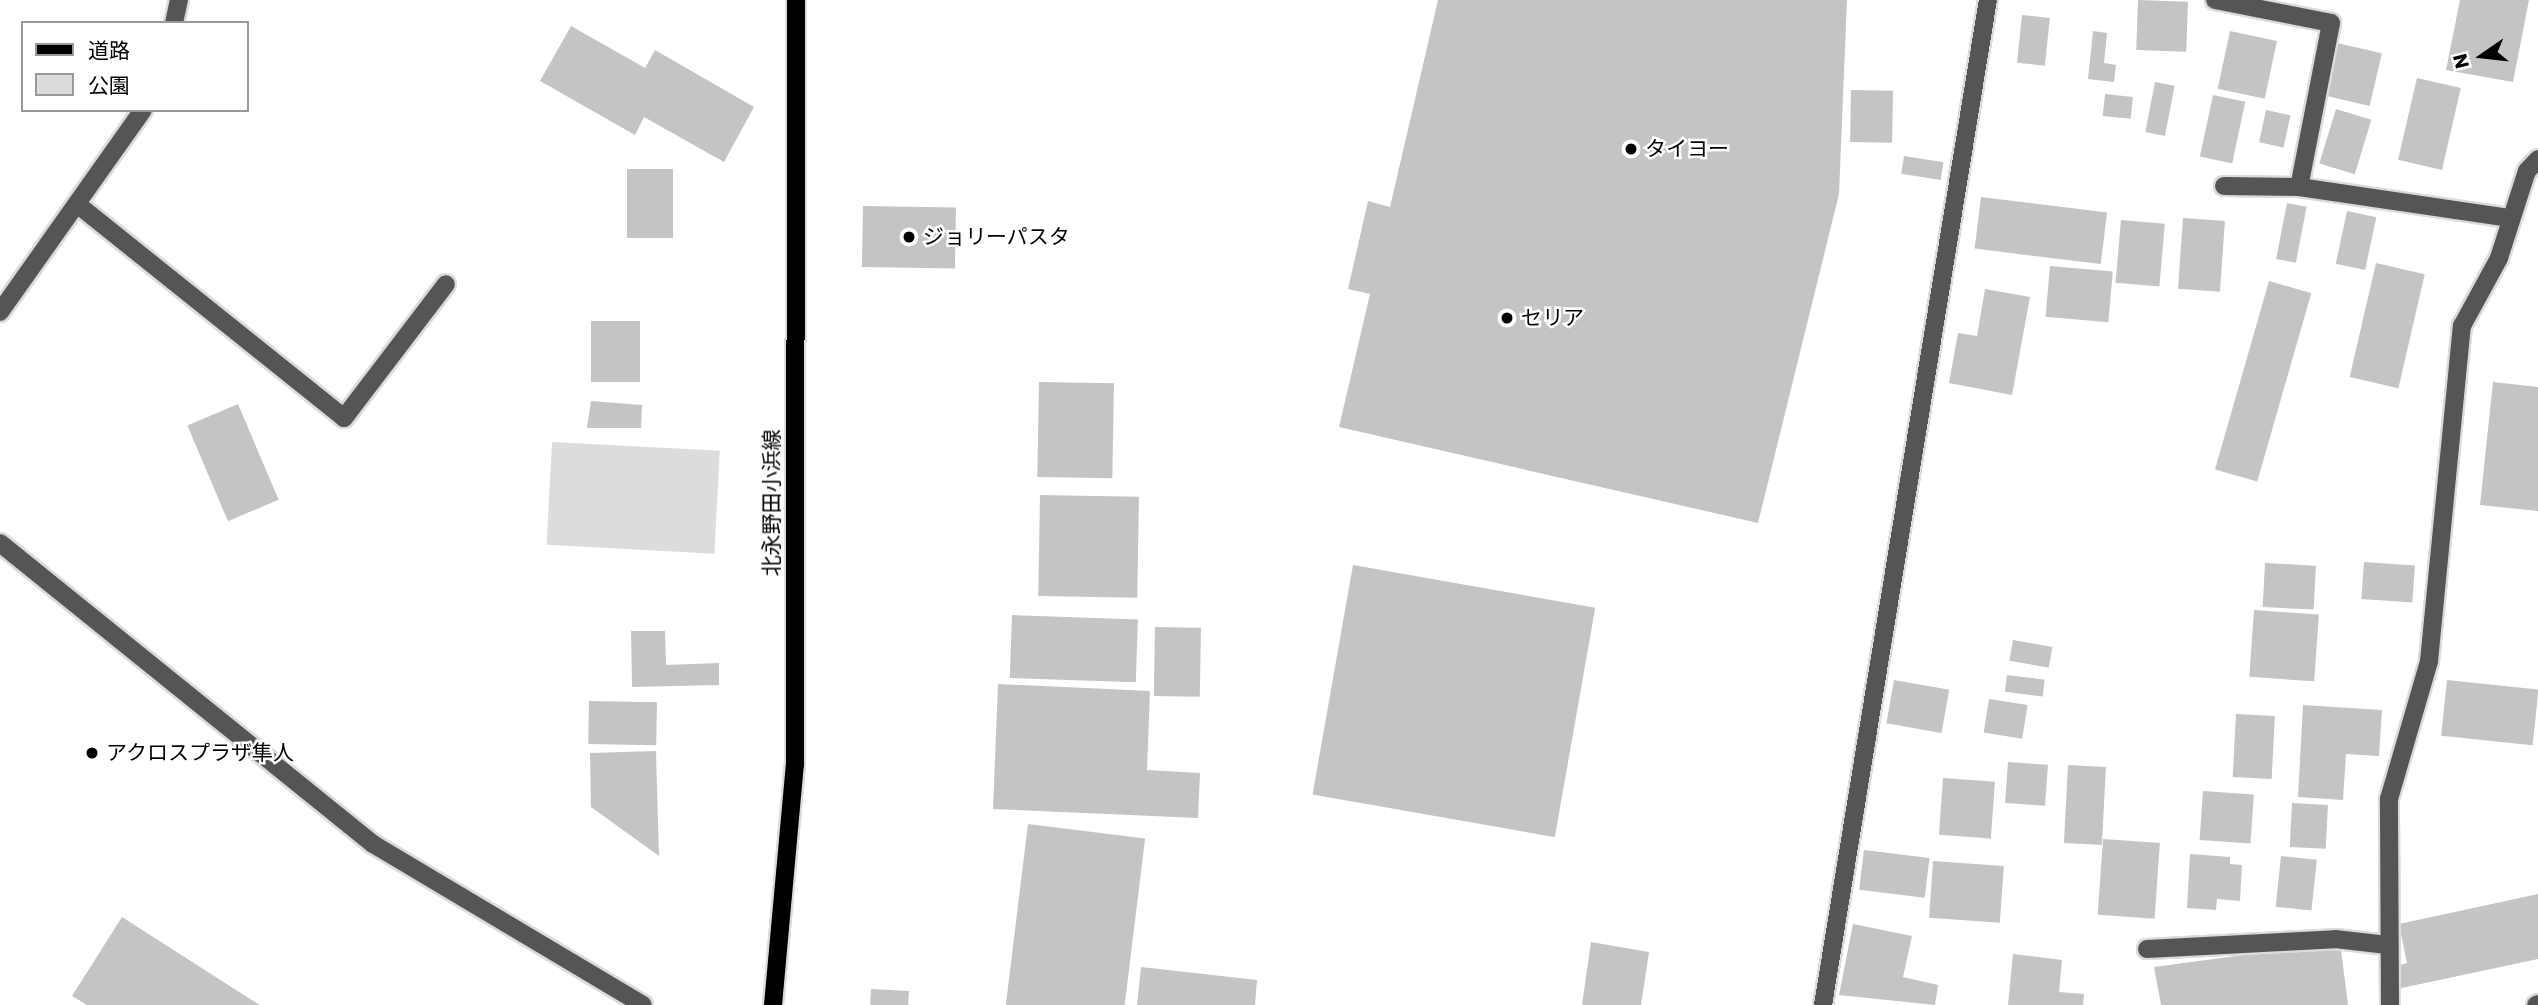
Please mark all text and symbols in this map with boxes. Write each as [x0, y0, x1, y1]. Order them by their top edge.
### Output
legend [21, 21, 248, 112]
north arrow [2447, 21, 2517, 91]
text: 道路 [88, 36, 130, 65]
text: N [2446, 51, 2476, 71]
text: 公園 [88, 71, 130, 100]
place label: タイヨー [1645, 136, 1729, 162]
marker: タイヨー [1623, 141, 1639, 157]
place label: ジョリーパスタ [923, 224, 1070, 250]
marker: ジョリーパスタ [901, 229, 917, 245]
place label: セリア [1521, 305, 1584, 331]
marker: セリア [1499, 310, 1515, 326]
street label: 北永野田小浜線 [759, 430, 785, 576]
place label: アクロスプラザ隼人 [106, 740, 295, 766]
marker: アクロスプラザ隼人 [84, 745, 100, 761]

